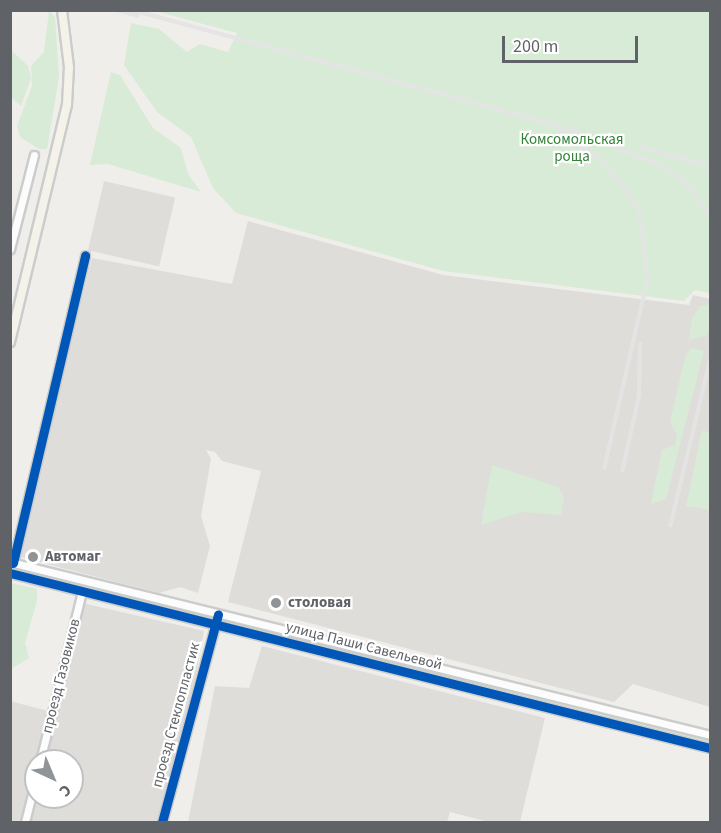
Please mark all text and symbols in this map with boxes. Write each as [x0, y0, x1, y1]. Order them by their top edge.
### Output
scale bar [505, 24, 642, 62]
text: 200 m [513, 34, 558, 59]
park label: Комсомольская роща [520, 130, 624, 165]
place label: Автомаг [45, 548, 101, 566]
marker: Автомаг [26, 550, 40, 564]
place label: столовая [288, 594, 351, 612]
marker: столовая [269, 596, 283, 610]
street label: проезд Газовиков [38, 617, 84, 735]
street label: улица Паши Савельевой [284, 618, 444, 674]
street label: проезд Стеклопластик [148, 641, 204, 789]
north arrow [24, 749, 84, 809]
text: С [54, 779, 76, 802]

